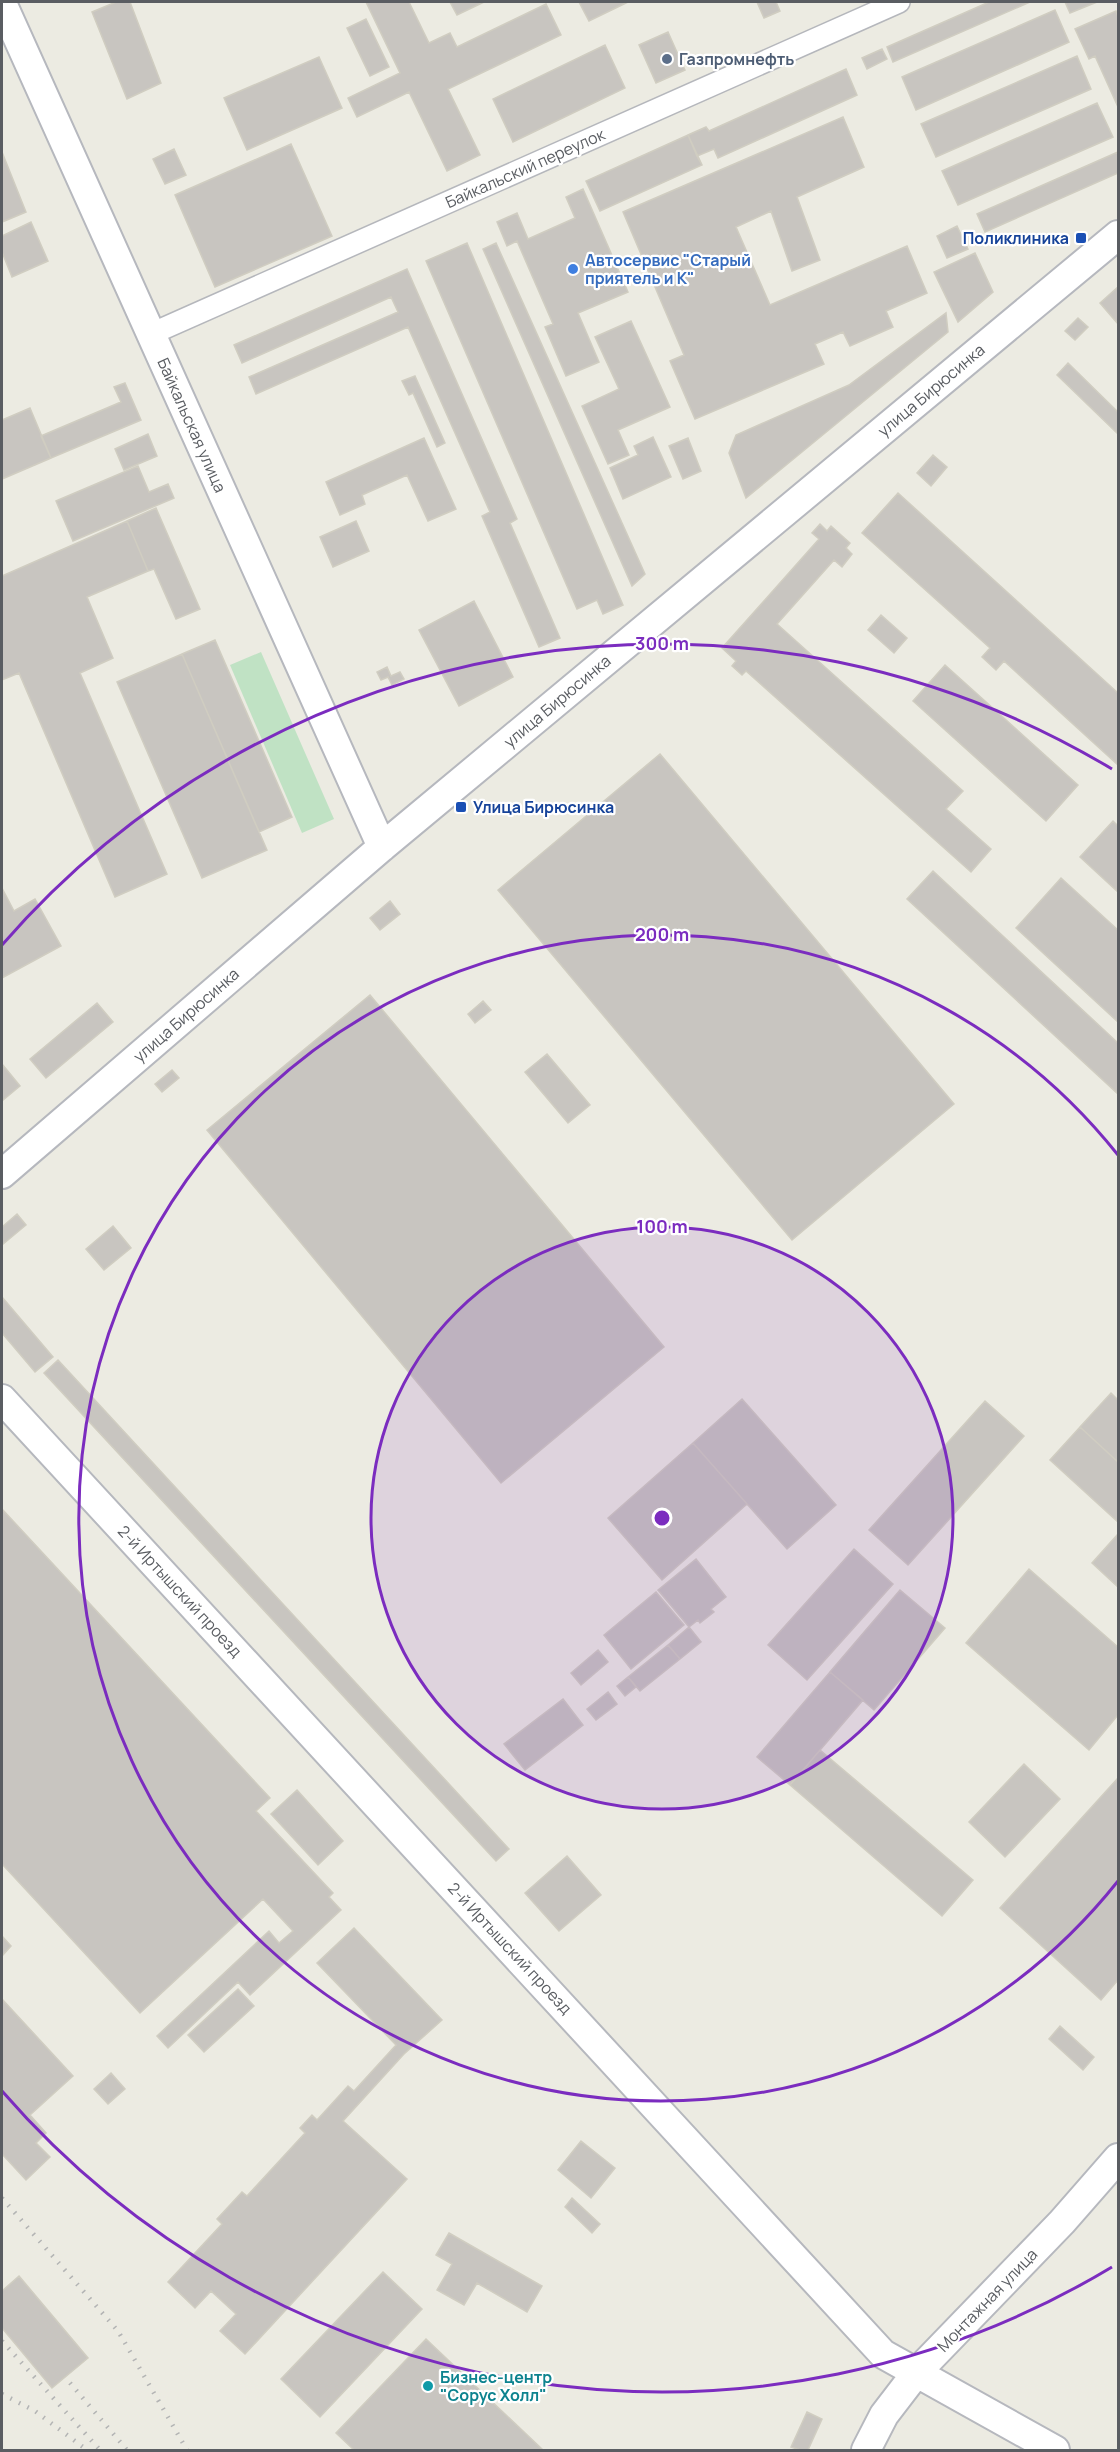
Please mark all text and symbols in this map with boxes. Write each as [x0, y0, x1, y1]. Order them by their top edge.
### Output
place label: Газпромнефть [679, 48, 794, 70]
marker: Газпромнефть [660, 52, 674, 66]
street label: Байкальский переулок [442, 122, 609, 213]
place label: Поликлиника [963, 227, 1069, 249]
marker: Поликлиника [1074, 231, 1088, 245]
place label: Автосервис "Старый приятель и К" [585, 249, 751, 289]
marker: Автосервис "Старый приятель и К" [566, 262, 580, 276]
street label: улица Бирюсинка [873, 339, 989, 441]
street label: Байкальская улица [152, 354, 232, 496]
text: 300 m [635, 631, 689, 655]
street label: улица Бирюсинка [499, 650, 615, 752]
place label: Улица Бирюсинка [473, 796, 614, 818]
marker: Улица Бирюсинка [454, 800, 468, 814]
text: 200 m [635, 922, 689, 946]
street label: улица Бирюсинка [128, 963, 244, 1067]
text: 100 m [636, 1214, 688, 1238]
centre of rings [652, 1508, 672, 1528]
street label: 2-й Иртышский проезд [113, 1520, 247, 1662]
street label: 2-й Иртышский проезд [443, 1877, 577, 2019]
street label: Монтажная улица [932, 2244, 1042, 2356]
place label: Бизнес-центр "Сорус Холл" [440, 2366, 552, 2406]
marker: Бизнес-центр "Сорус Холл" [421, 2379, 435, 2393]

